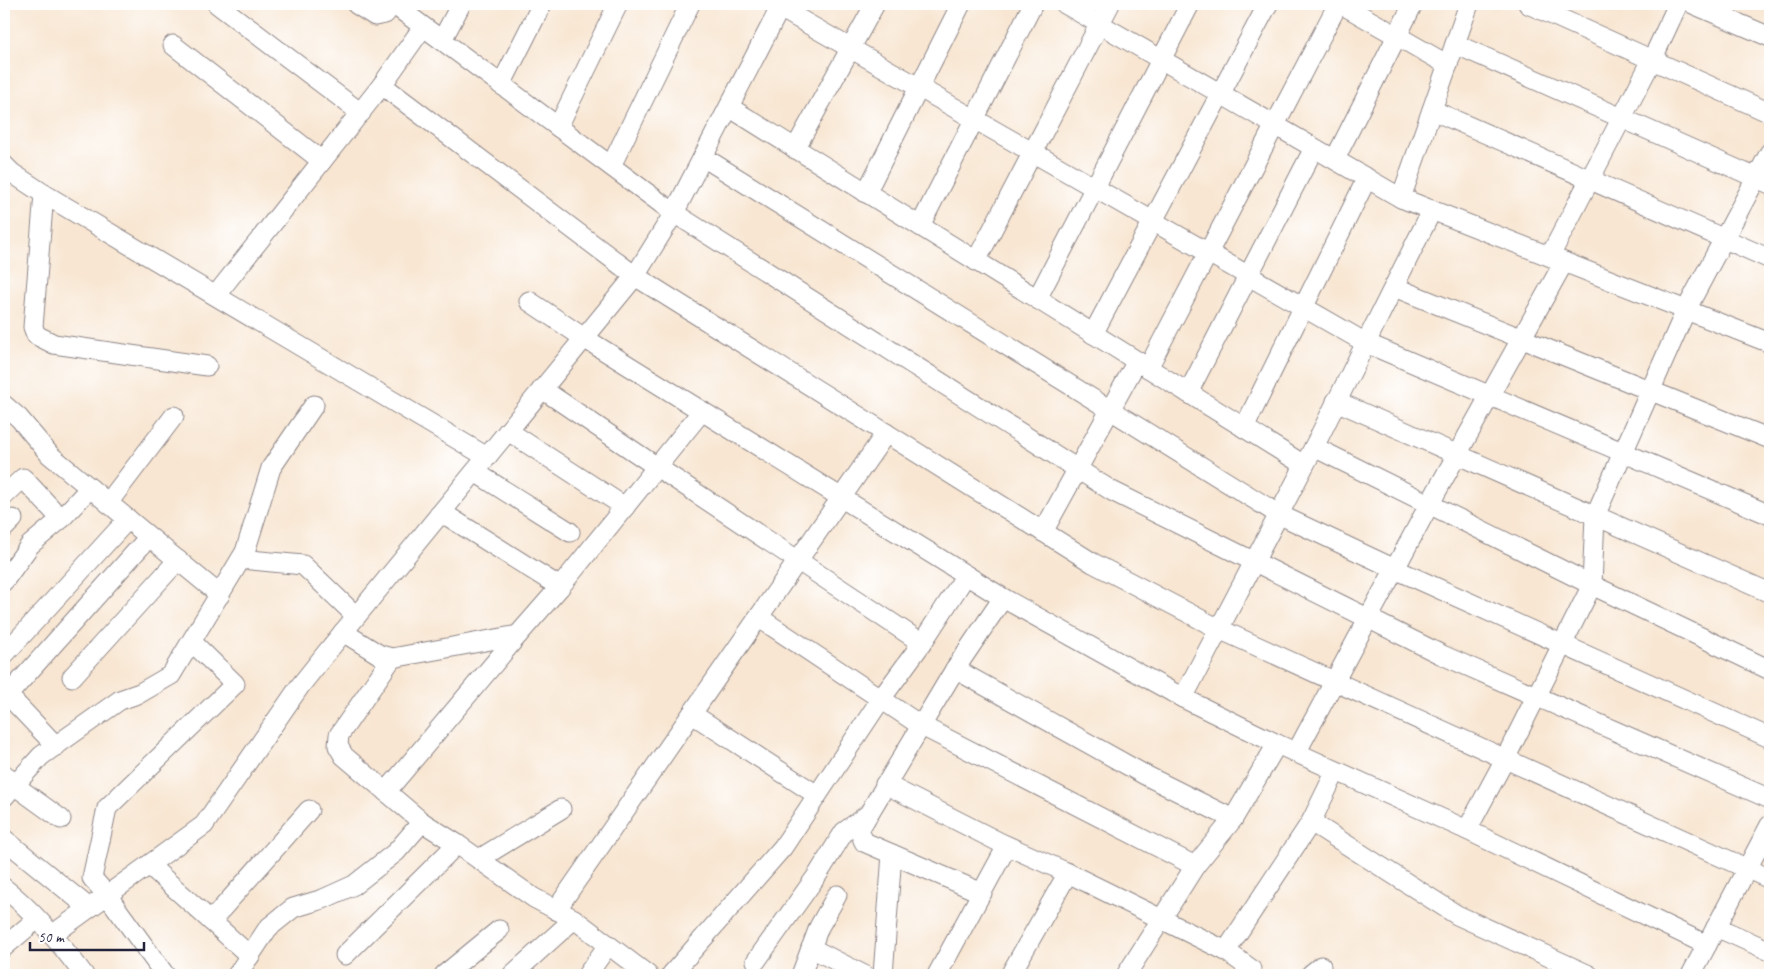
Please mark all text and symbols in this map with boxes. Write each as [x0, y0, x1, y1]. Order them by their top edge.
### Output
scale bar [30, 919, 144, 951]
text: 50 m [38, 928, 65, 947]

